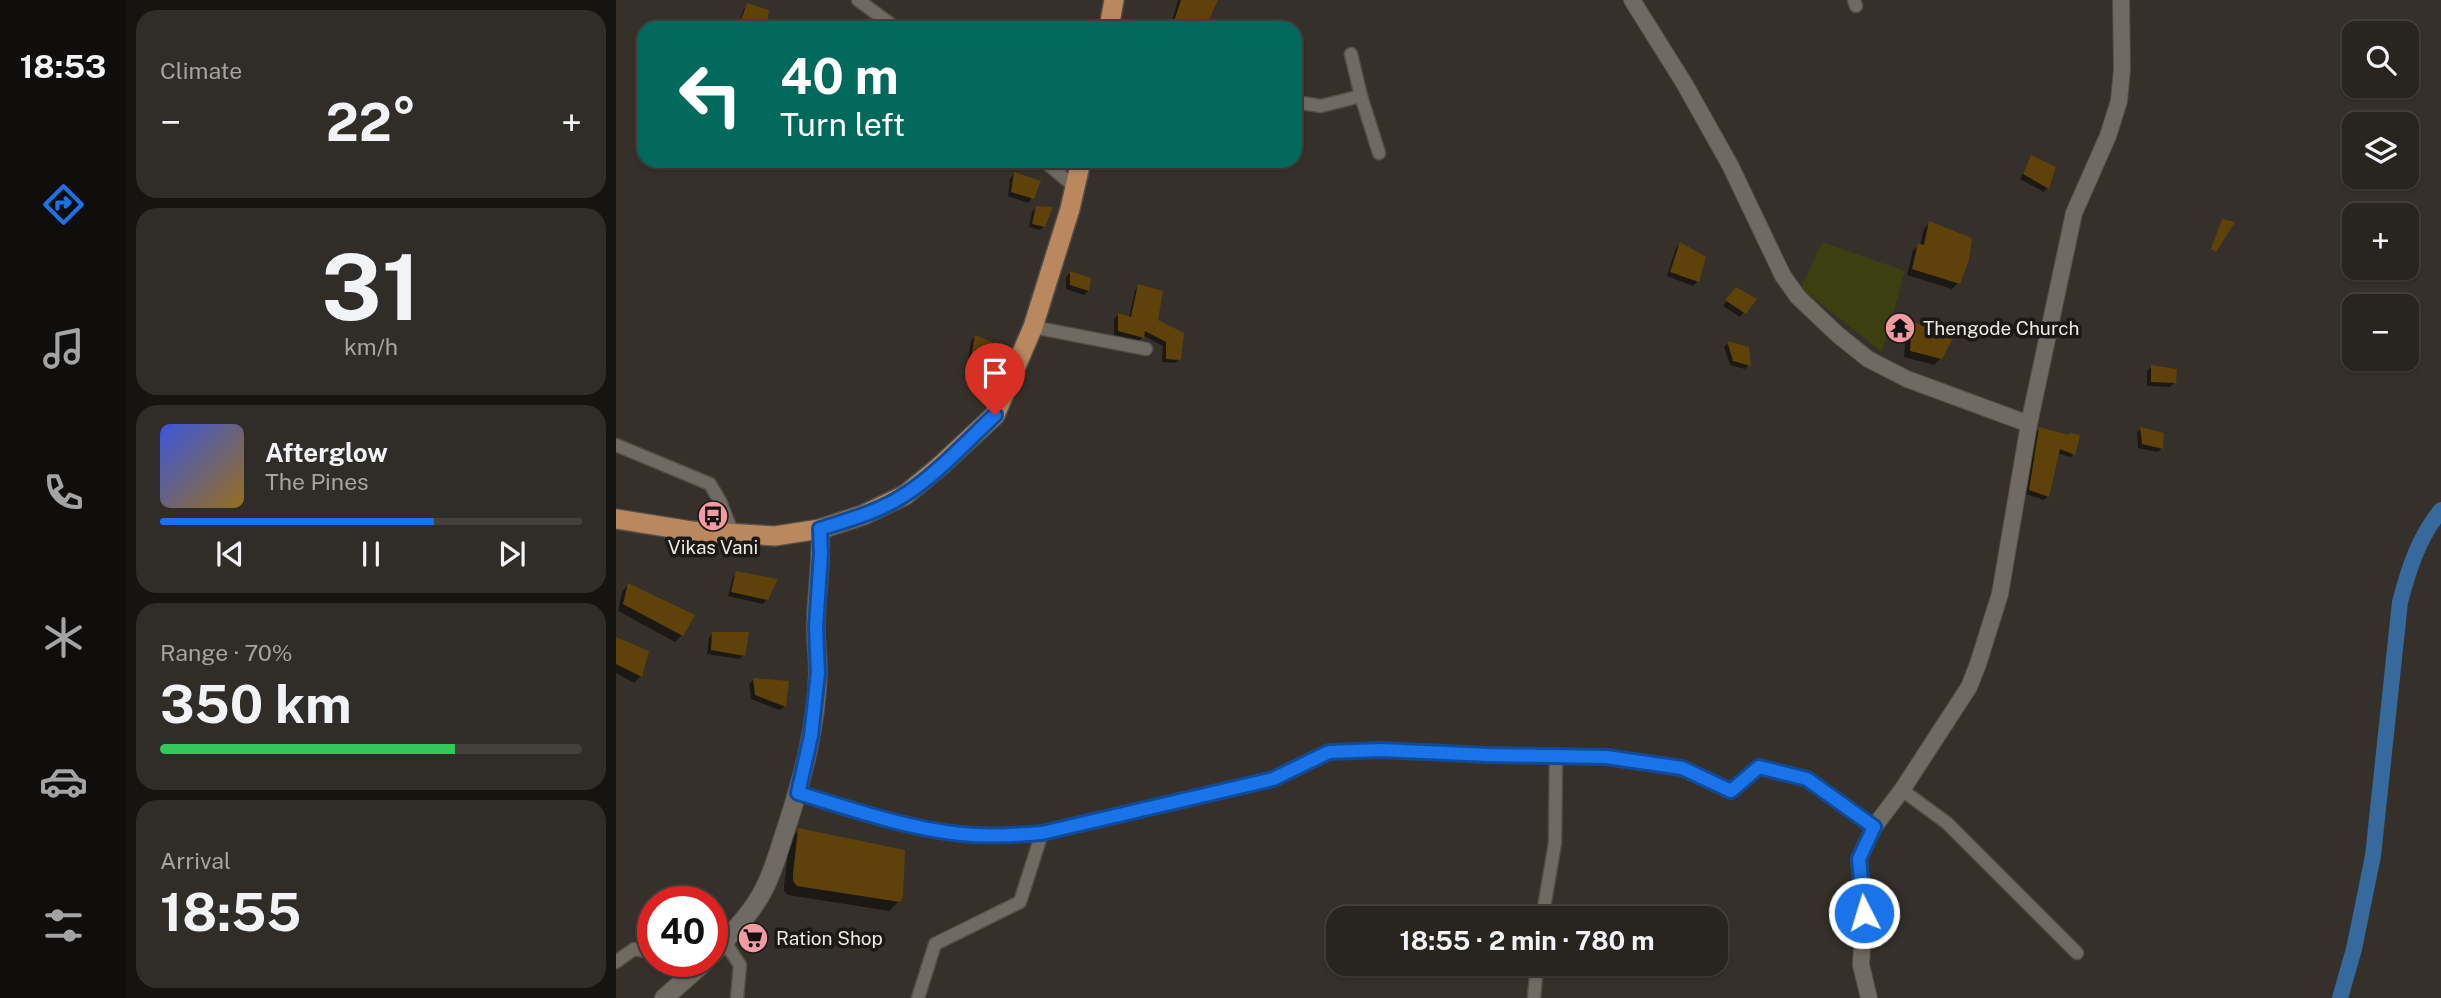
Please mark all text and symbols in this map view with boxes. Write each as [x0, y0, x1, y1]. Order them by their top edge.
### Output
map controls [2342, 21, 2419, 371]
button: search [2342, 21, 2419, 98]
text: 40 m [780, 47, 899, 105]
text: 18:53 [20, 48, 106, 85]
icon: left [665, 49, 756, 140]
text: Climate [160, 57, 242, 84]
text: 22° [326, 92, 416, 153]
text: − [160, 100, 181, 145]
text: + [561, 100, 582, 145]
text: Turn left [780, 106, 905, 143]
button: layers [2342, 112, 2419, 189]
icon: directions [39, 180, 88, 229]
button: + [2342, 203, 2419, 280]
text: 31 [321, 234, 421, 340]
button: − [2342, 294, 2419, 371]
temple icon: Thengode Church [1883, 311, 1917, 345]
place label: Thengode Church [1923, 317, 2079, 339]
icon: music [39, 324, 88, 373]
text: km/h [344, 333, 398, 360]
pin [965, 343, 1025, 415]
icon: arrive [976, 354, 1014, 392]
text: Afterglow [265, 437, 388, 468]
icon: phone [39, 468, 88, 517]
text: The Pines [265, 468, 369, 495]
bus stop icon: Vikas Vani [696, 499, 730, 533]
icon: previous [211, 535, 249, 573]
icon: pause [352, 535, 390, 573]
icon: next [493, 535, 531, 573]
place label: Vikas Vani [668, 536, 758, 558]
icon: climate [39, 613, 88, 662]
text: Range · 70% [160, 639, 293, 666]
text: 350 km [160, 674, 352, 735]
icon: car [39, 757, 88, 806]
text: Arrival [160, 847, 231, 874]
position arrow [1827, 876, 1901, 950]
text: 18:55 [160, 882, 301, 943]
speed limit sign: 40 [637, 886, 728, 977]
icon: filters [39, 901, 88, 950]
supermarket icon: Ration Shop [736, 921, 770, 955]
text: 18:55 · 2 min · 780 m [1400, 925, 1654, 956]
place label: Ration Shop [776, 927, 883, 949]

